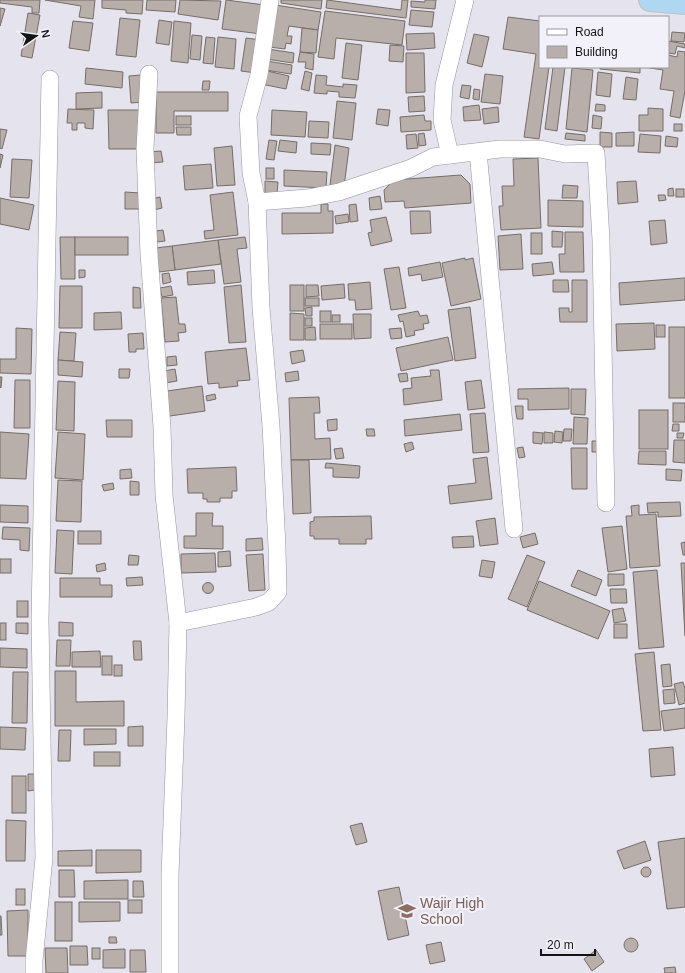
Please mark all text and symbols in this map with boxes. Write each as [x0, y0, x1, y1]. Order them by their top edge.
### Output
north arrow [16, 16, 56, 56]
legend [539, 16, 669, 68]
text: Road [575, 25, 604, 39]
text: N [39, 29, 52, 39]
text: Building [575, 45, 618, 59]
place label: Wajir High School [420, 895, 484, 927]
school or university icon: Wajir High School [397, 901, 417, 921]
scale bar [541, 931, 595, 957]
text: 20 m [547, 938, 574, 952]

